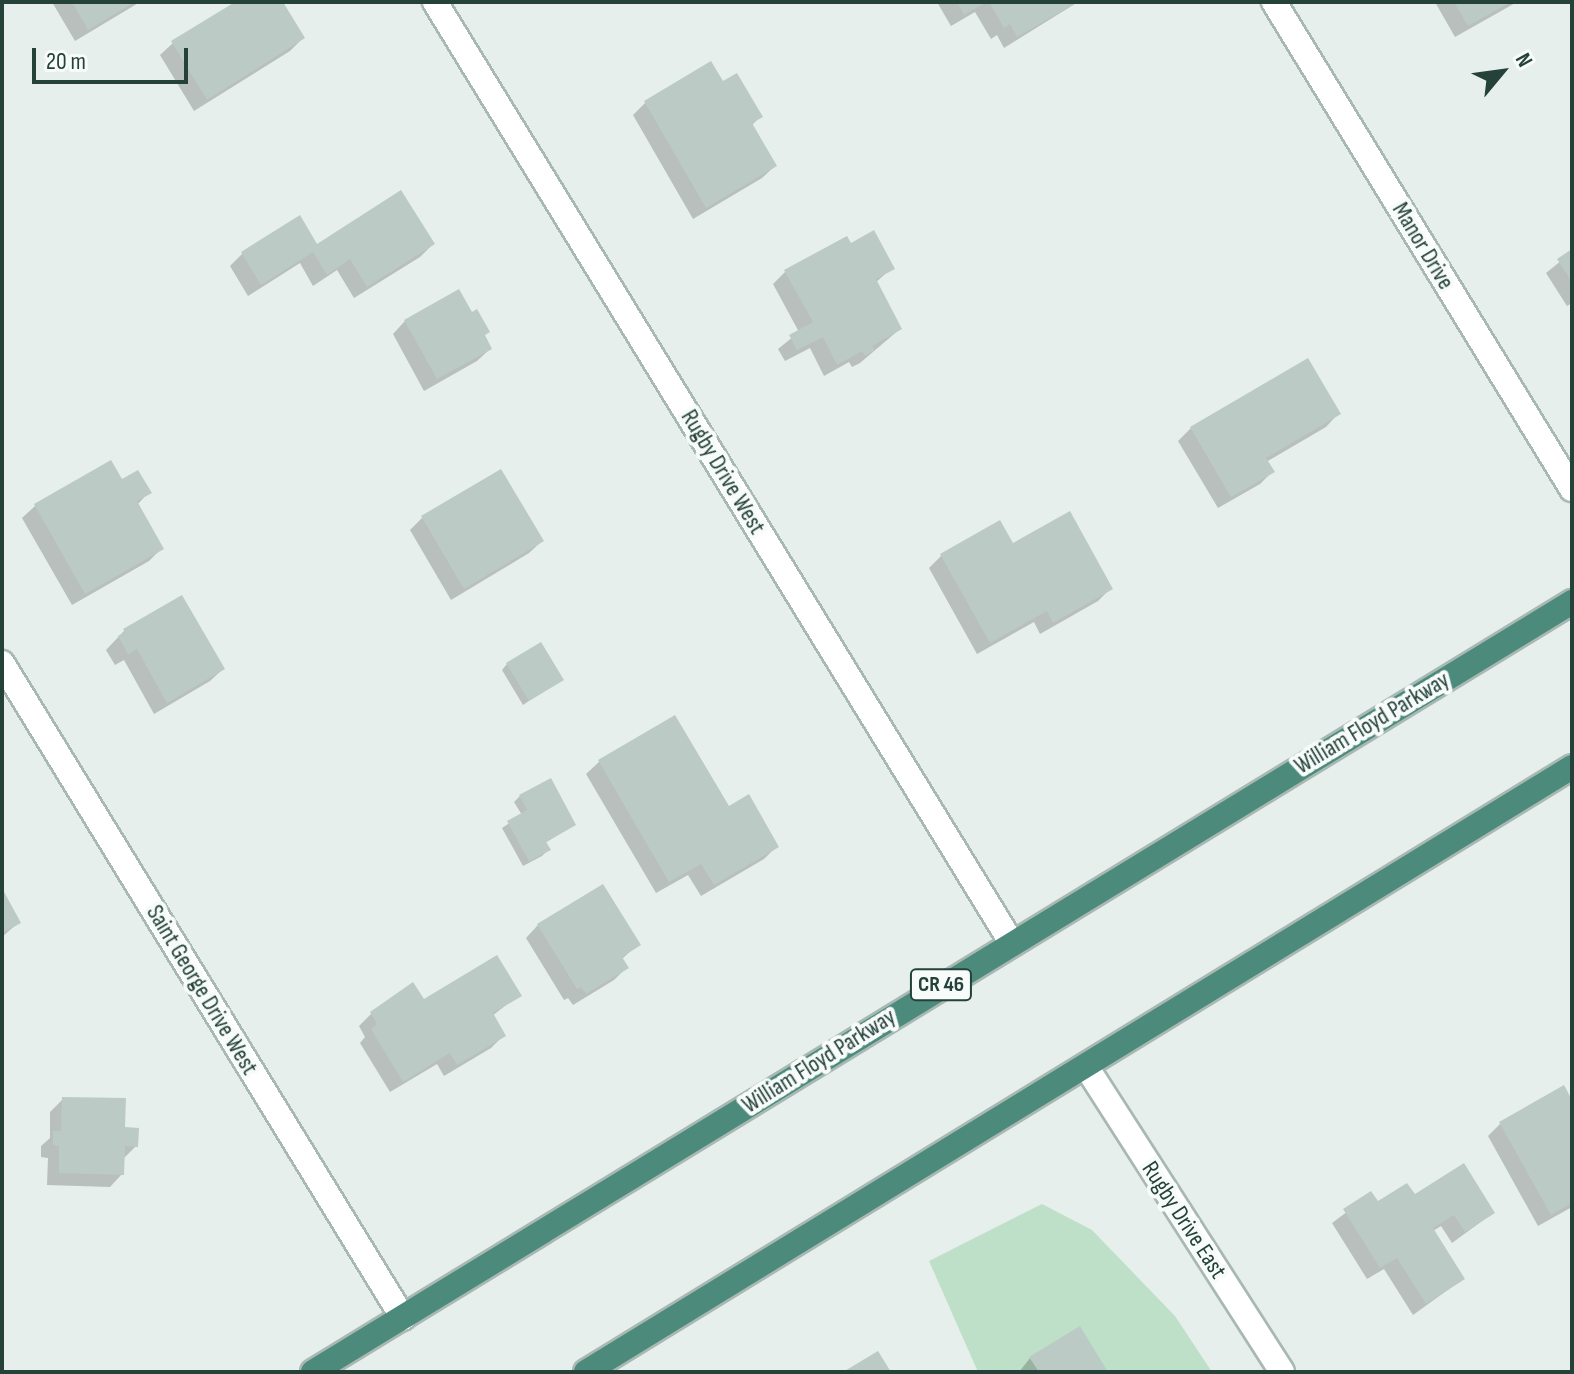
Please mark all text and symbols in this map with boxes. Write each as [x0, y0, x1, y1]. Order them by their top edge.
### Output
scale bar [36, 32, 192, 82]
north arrow [1462, 32, 1542, 112]
text: 20 m [46, 47, 86, 76]
text: N [1509, 48, 1538, 72]
street label: Manor Drive [1386, 197, 1460, 295]
street label: Rugby Drive West [675, 405, 771, 539]
street label: William Floyd Parkway [1289, 666, 1455, 780]
street label: Saint George Drive West [140, 900, 264, 1080]
road number: CR 46 [909, 967, 973, 1003]
street label: William Floyd Parkway [737, 1002, 901, 1120]
street label: Rugby Drive East [1135, 1156, 1233, 1284]

